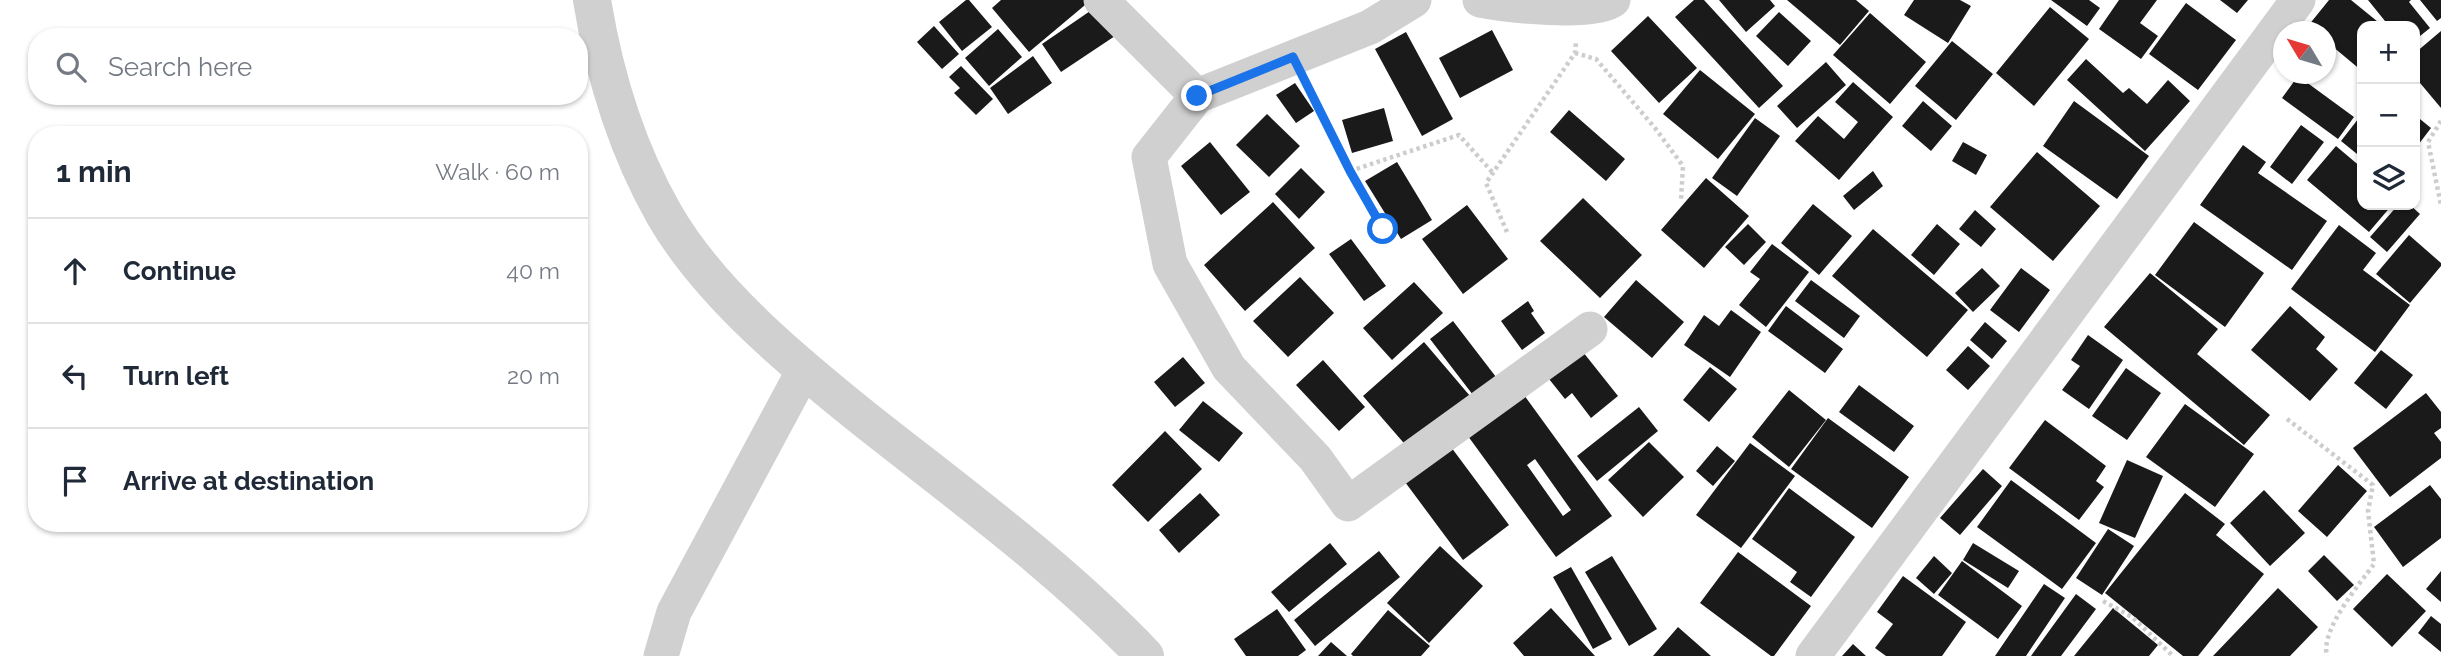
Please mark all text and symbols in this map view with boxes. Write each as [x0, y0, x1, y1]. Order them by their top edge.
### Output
north arrow [2273, 21, 2336, 84]
map controls [2357, 21, 2420, 210]
button: + [2357, 21, 2420, 84]
search box [28, 28, 588, 105]
icon: search [52, 48, 90, 86]
text: Search here [108, 52, 252, 82]
route end [1181, 80, 1212, 111]
button: − [2357, 84, 2420, 147]
button: layers [2357, 147, 2420, 210]
text: 1 min [56, 154, 132, 189]
text: Walk · 60 m [435, 158, 560, 185]
route start [1367, 213, 1398, 244]
icon: ahead [56, 252, 94, 290]
text: Continue [123, 256, 236, 286]
text: 40 m [506, 257, 560, 284]
icon: left [56, 357, 94, 395]
text: Turn left [123, 361, 229, 391]
text: 20 m [507, 362, 560, 389]
icon: arrive [56, 462, 94, 500]
text: Arrive at destination [123, 466, 374, 496]

